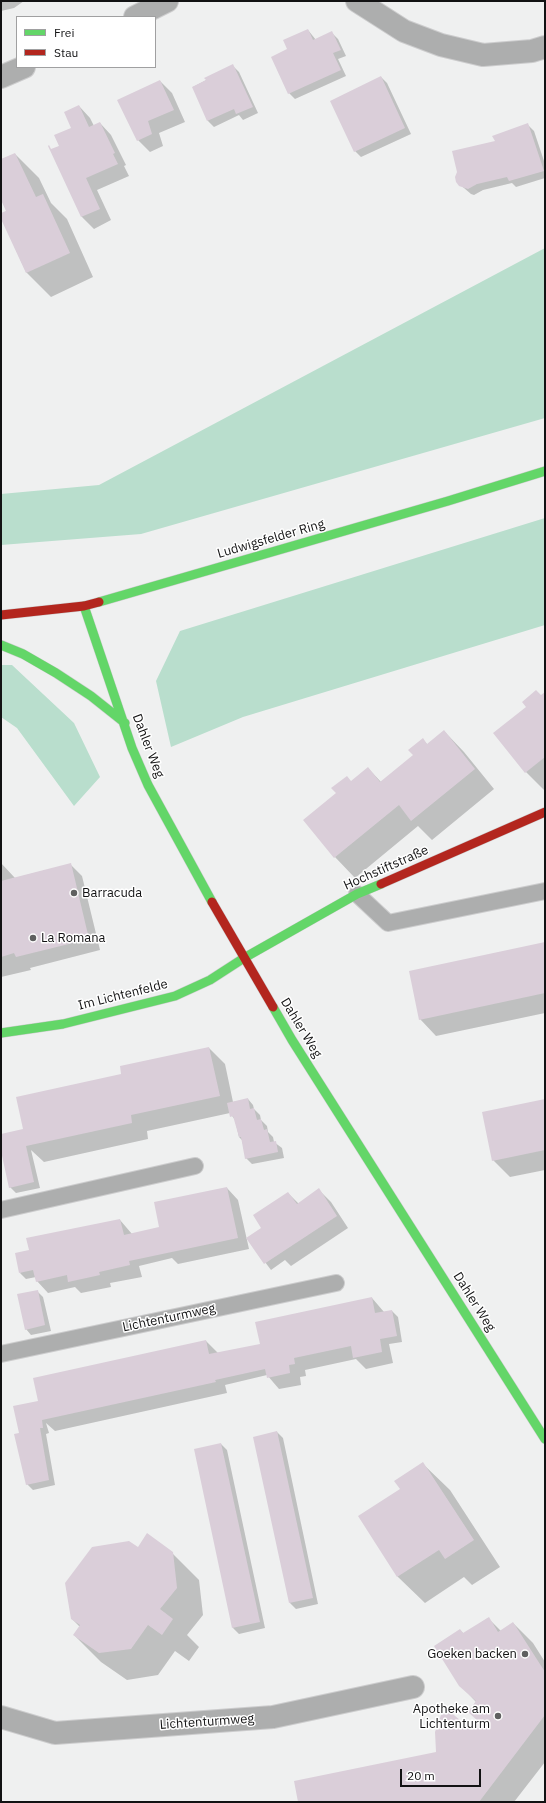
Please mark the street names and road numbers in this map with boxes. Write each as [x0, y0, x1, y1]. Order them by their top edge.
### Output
street label: Ludwigsfelder Ring [216, 516, 326, 562]
street label: Dahler Weg [129, 712, 167, 780]
street label: Hochstiftstraße [341, 842, 431, 894]
street label: Im Lichtenfelde [77, 976, 169, 1014]
street label: Dahler Weg [277, 995, 325, 1061]
street label: Dahler Weg [450, 1269, 498, 1335]
street label: Lichtenturmweg [121, 1301, 217, 1335]
street label: Lichtenturmweg [159, 1711, 255, 1733]

